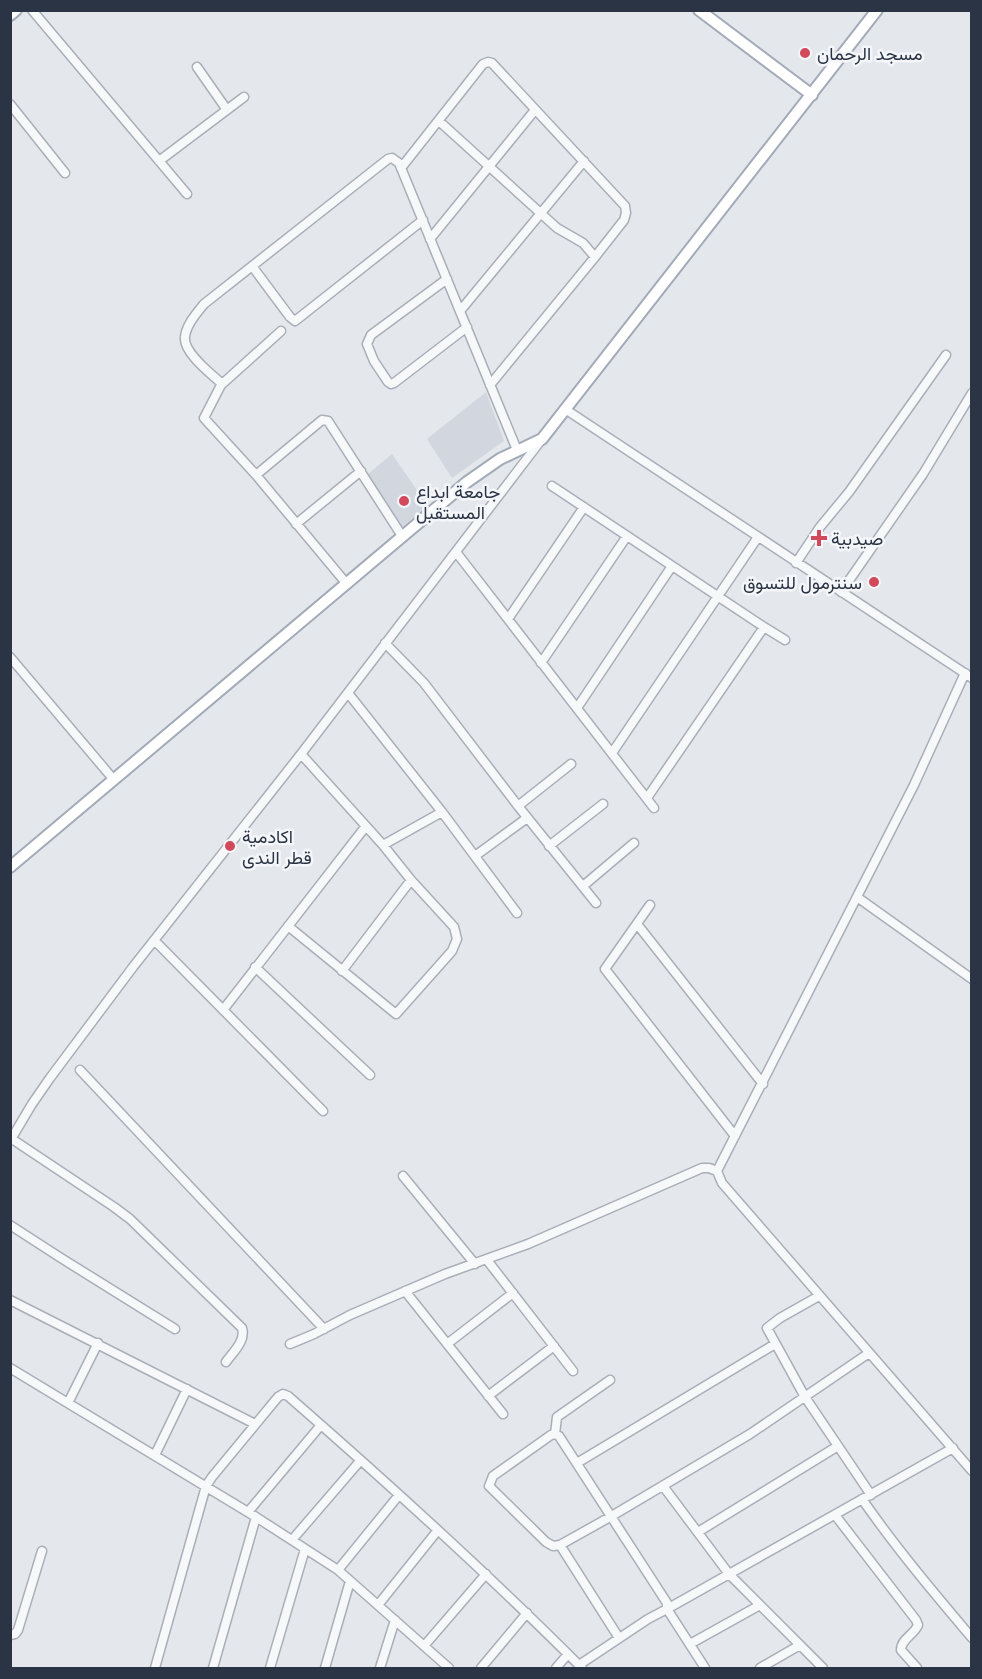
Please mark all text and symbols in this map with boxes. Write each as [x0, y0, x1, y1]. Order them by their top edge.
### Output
place label: مسجد الرحمان [817, 41, 923, 65]
marker: مسجد الرحمان [798, 46, 812, 60]
place label: جامعة ابداع المستقبل [416, 479, 500, 524]
marker: جامعة ابداع المستقبل [397, 494, 411, 508]
place label: صيدبية [831, 526, 883, 550]
marker: صيدبية [812, 531, 826, 545]
place label: سنترمول للتسوق [743, 570, 862, 594]
marker: سنترمول للتسوق [867, 575, 881, 589]
place label: اكادمية قطر الندى [242, 824, 312, 869]
marker: اكادمية قطر الندى [223, 839, 237, 853]

